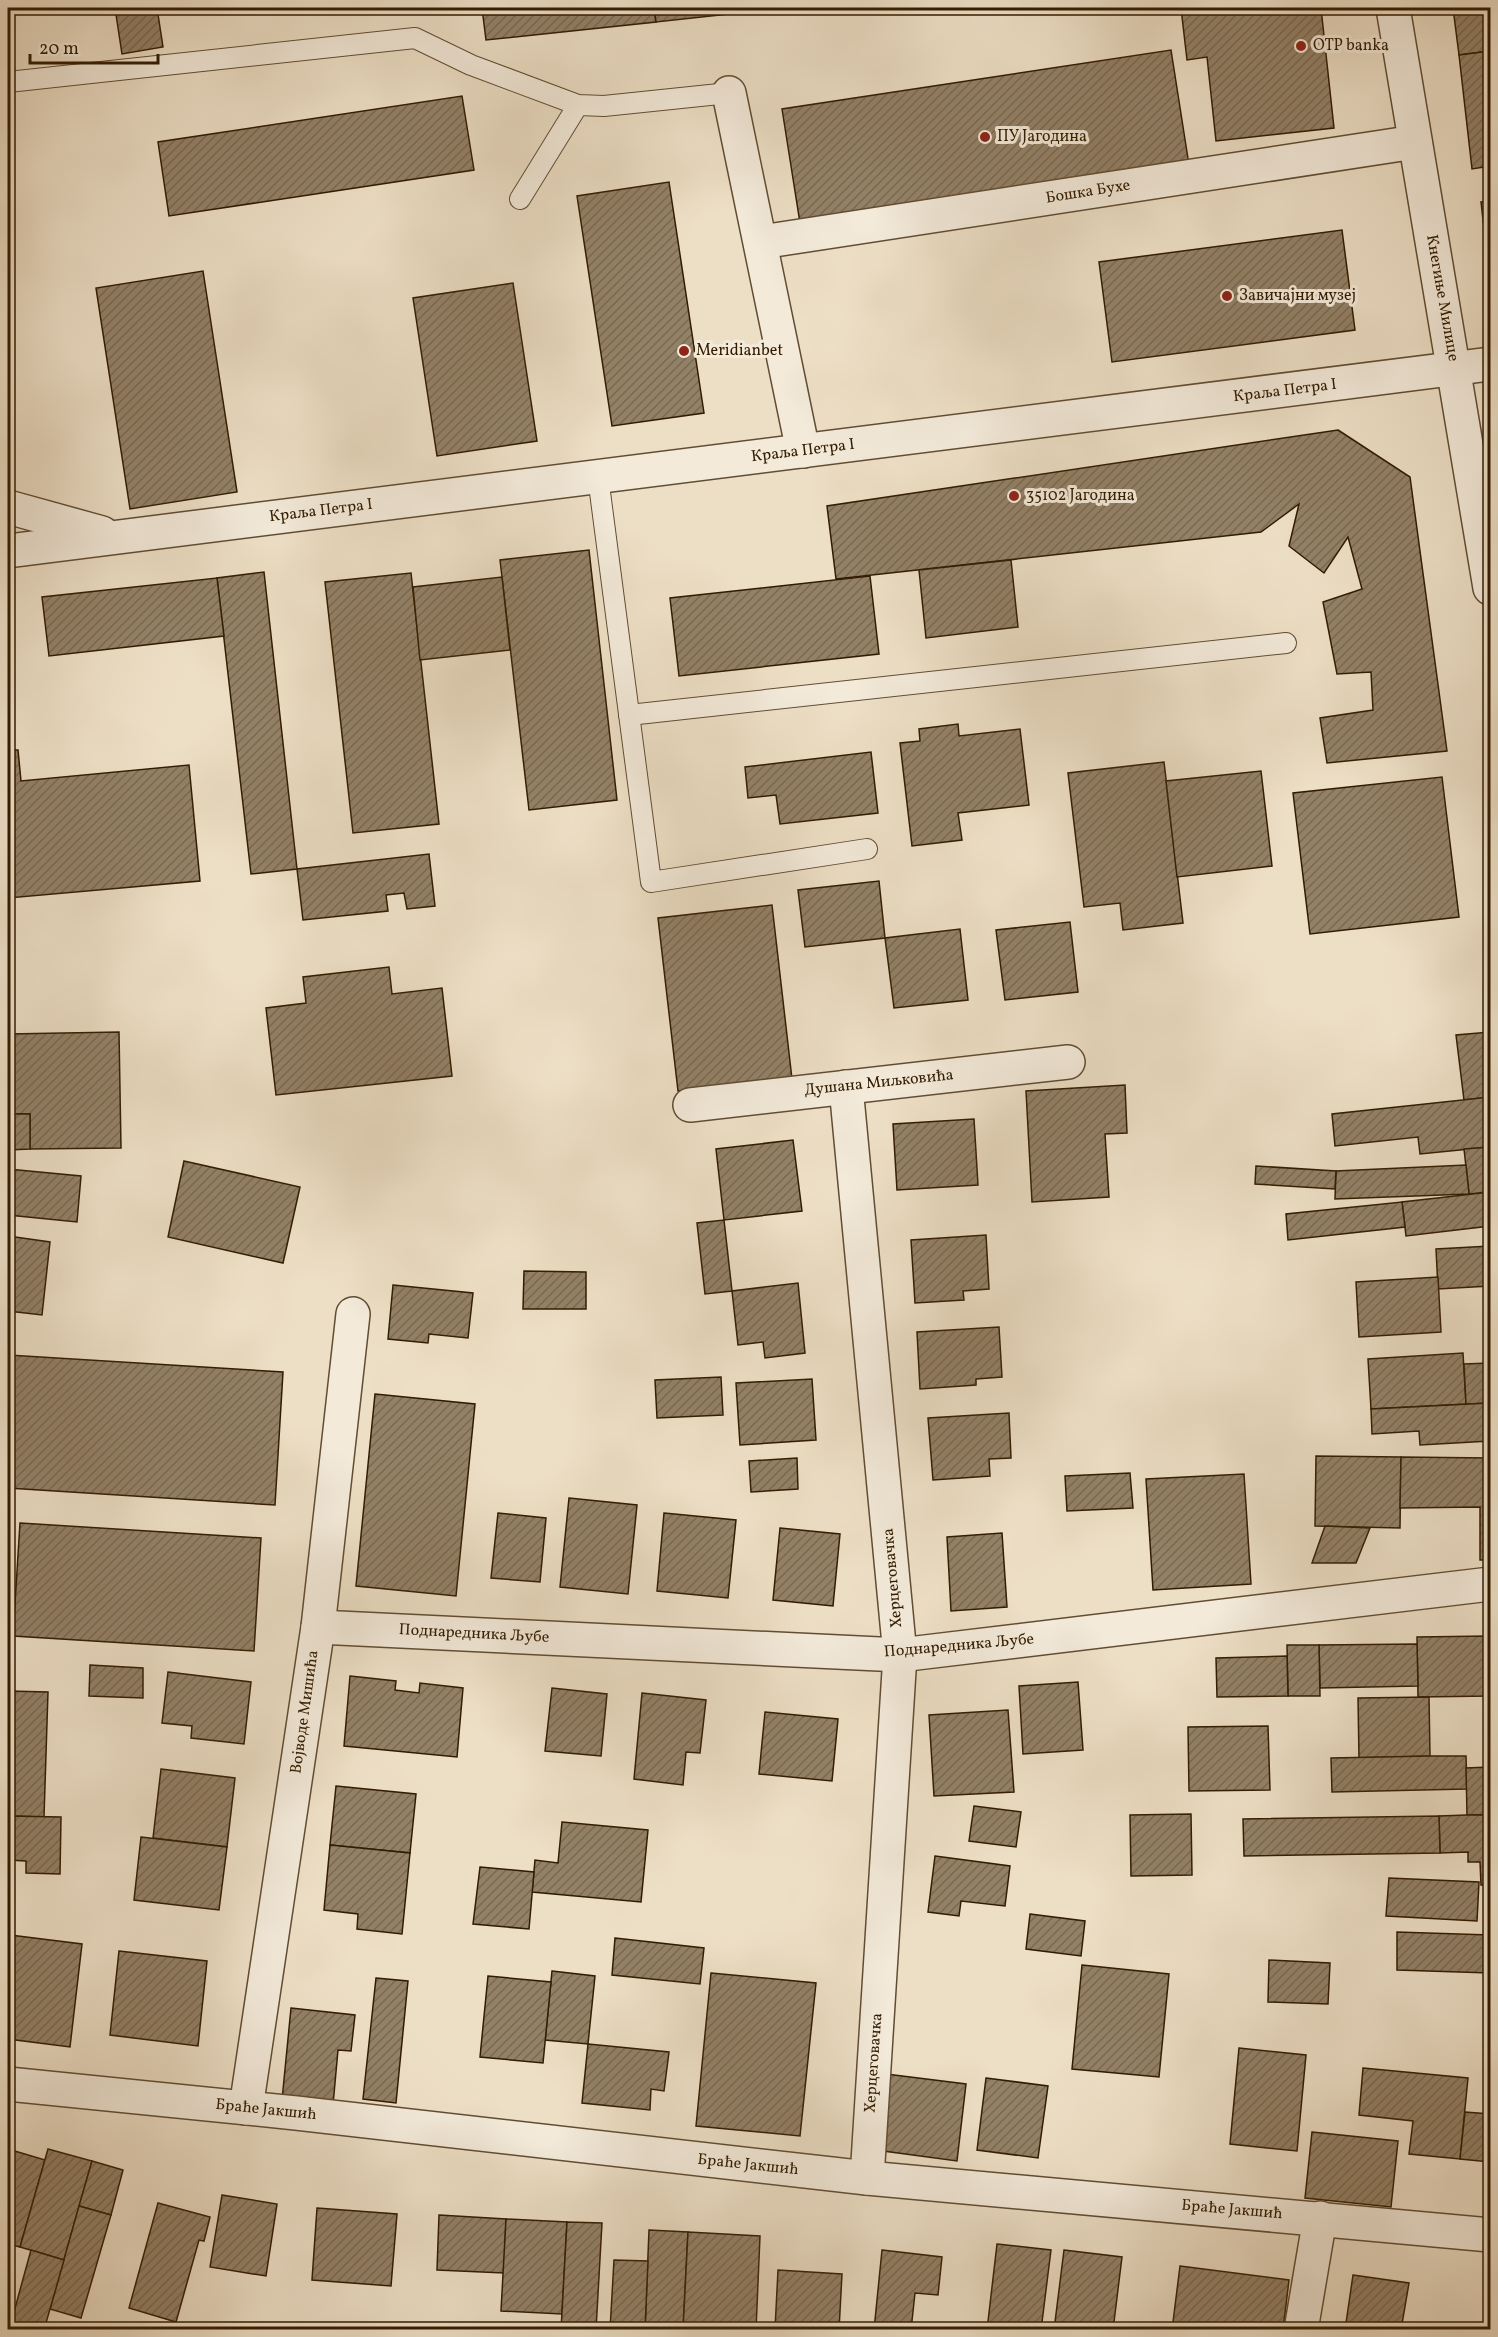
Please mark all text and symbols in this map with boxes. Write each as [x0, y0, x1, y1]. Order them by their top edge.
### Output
scale bar [30, 27, 158, 65]
place label: OTP banka [1313, 35, 1389, 57]
text: 20 m [39, 37, 79, 62]
marker: OTP banka [1294, 39, 1308, 53]
place label: ПУ Јагодина [997, 126, 1087, 148]
marker: ПУ Јагодина [978, 130, 992, 144]
street label: Бошка Бухе [1044, 174, 1132, 210]
street label: Кнегиње Милице [1420, 233, 1464, 363]
place label: Завичајни музеј [1239, 285, 1356, 307]
marker: Завичајни музеј [1220, 289, 1234, 303]
place label: Meridianbet [696, 340, 783, 362]
marker: Meridianbet [677, 344, 691, 358]
street label: Краља Петра I [1232, 374, 1338, 408]
street label: Краља Петра I [750, 434, 856, 468]
place label: 35102 Јагодина [1026, 485, 1135, 507]
marker: 35102 Јагодина [1007, 489, 1021, 503]
street label: Краља Петра I [268, 494, 374, 528]
street label: Душана Миљковића [803, 1064, 955, 1102]
street label: Херцеговачка [878, 1527, 908, 1629]
street label: Поднаредника Љубе [398, 1619, 550, 1649]
street label: Поднаредника Љубе [883, 1628, 1035, 1664]
street label: Војводе Мишића [285, 1649, 325, 1775]
street label: Херцеговачка [860, 2012, 888, 2114]
street label: Браће Јакшић [214, 2094, 318, 2126]
street label: Браће Јакшић [696, 2149, 800, 2181]
street label: Браће Јакшић [1180, 2195, 1284, 2225]

